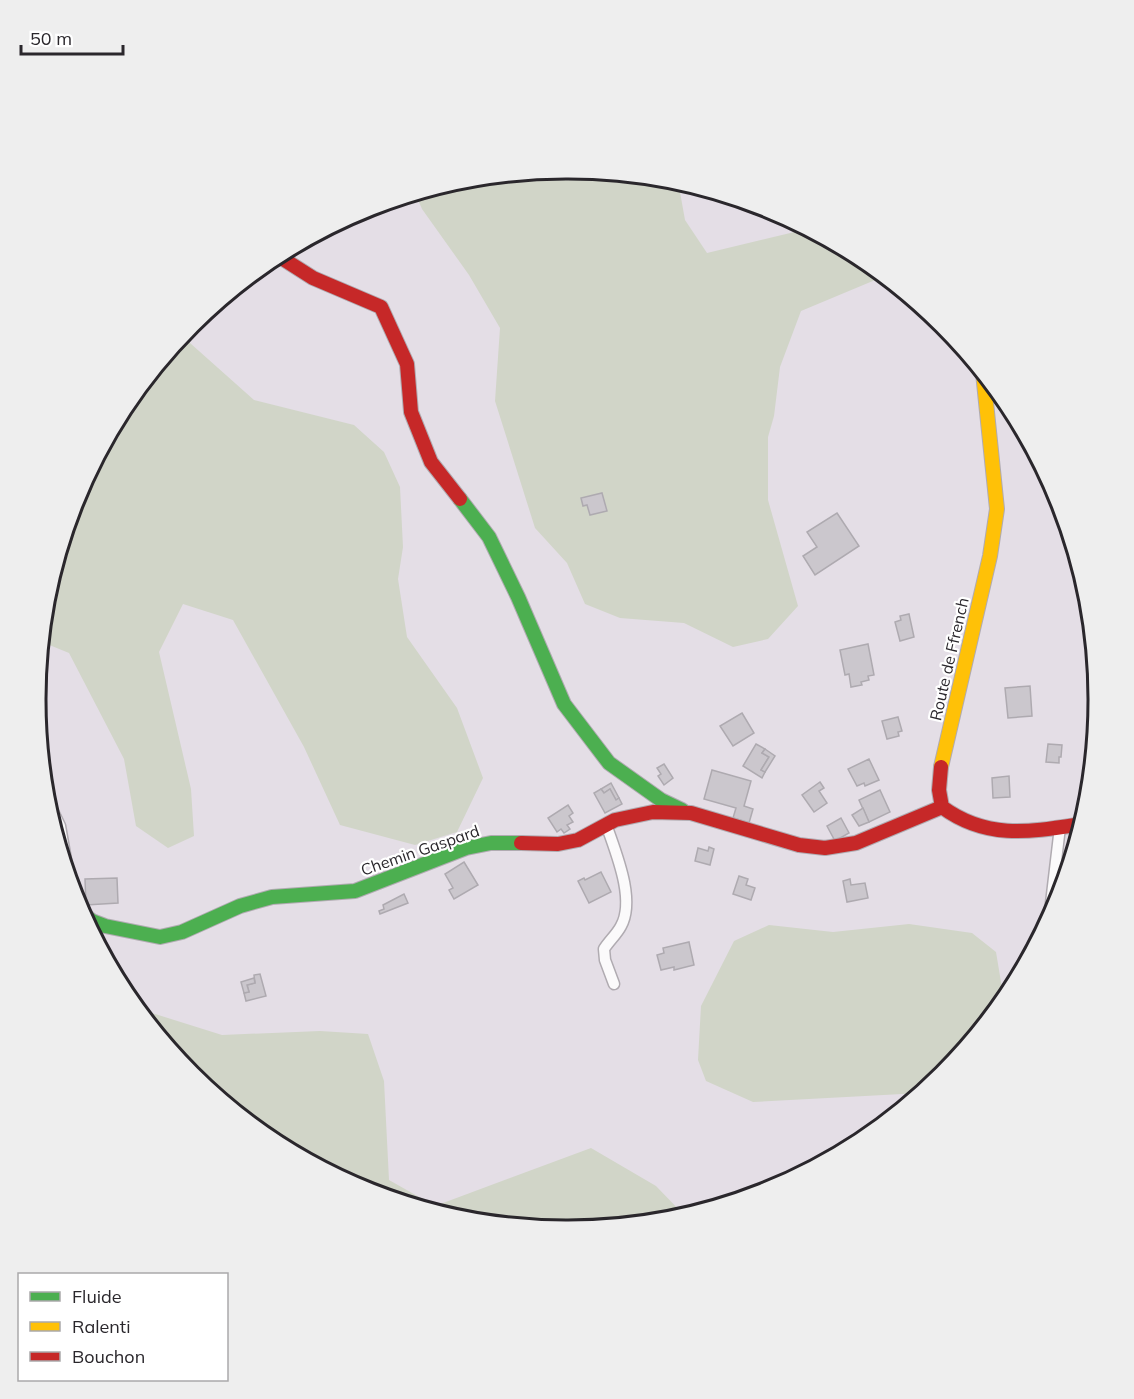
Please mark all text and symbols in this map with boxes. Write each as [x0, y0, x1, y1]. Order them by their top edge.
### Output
scale bar [21, 18, 123, 56]
text: 50 m [30, 27, 72, 50]
street label: Route de Ffrench [925, 596, 973, 722]
street label: Chemin Gaspard [358, 820, 482, 880]
legend [18, 1273, 228, 1381]
text: Fluide [72, 1285, 122, 1308]
text: Ralenti [72, 1315, 130, 1338]
text: Bouchon [72, 1345, 145, 1368]

